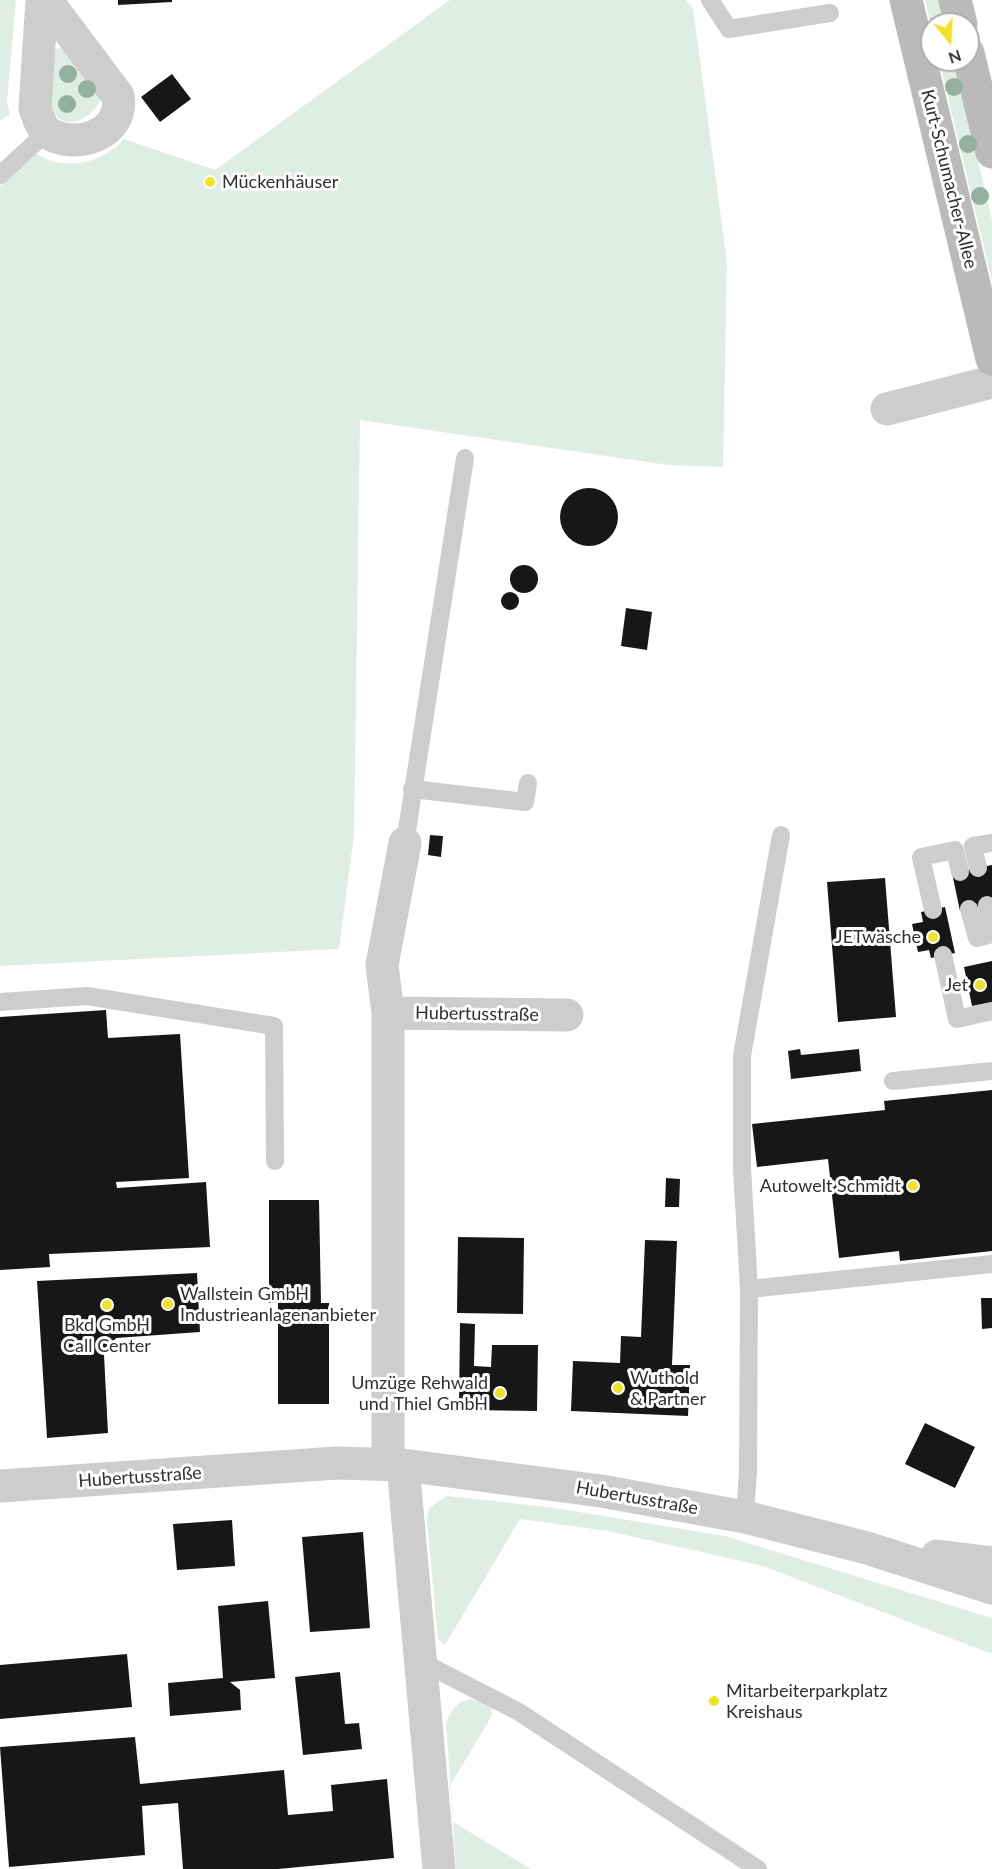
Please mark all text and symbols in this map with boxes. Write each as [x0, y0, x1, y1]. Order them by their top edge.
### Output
north arrow [920, 12, 980, 72]
text: N [946, 47, 964, 69]
street label: Kurt-Schumacher-Allee [916, 87, 982, 271]
place label: Mückenhäuser [222, 171, 338, 193]
marker: Mückenhäuser [203, 175, 217, 189]
place label: JETwäsche [835, 926, 921, 948]
marker: JETwäsche [926, 930, 940, 944]
place label: Jet [945, 974, 968, 996]
marker: Jet [973, 978, 987, 992]
street label: Hubertusstraße [415, 1002, 539, 1026]
place label: Autowelt Schmidt [760, 1175, 901, 1197]
marker: Autowelt Schmidt [906, 1179, 920, 1193]
place label: Wallstein GmbH Industrieanlagenanbieter [180, 1283, 376, 1326]
marker: Wallstein GmbH Industrieanlagenanbieter [161, 1297, 175, 1311]
marker: Bkd GmbH Call Center [100, 1298, 114, 1312]
place label: Bkd GmbH Call Center [63, 1314, 151, 1356]
place label: Wuthold & Partner [630, 1367, 706, 1410]
place label: Umzüge Rehwald und Thiel GmbH [351, 1372, 488, 1414]
marker: Wuthold & Partner [611, 1381, 625, 1395]
marker: Umzüge Rehwald und Thiel GmbH [493, 1386, 507, 1400]
street label: Hubertusstraße [78, 1462, 202, 1492]
street label: Hubertusstraße [574, 1477, 700, 1519]
place label: Mitarbeiterparkplatz Kreishaus [726, 1680, 888, 1722]
marker: Mitarbeiterparkplatz Kreishaus [707, 1694, 721, 1708]

